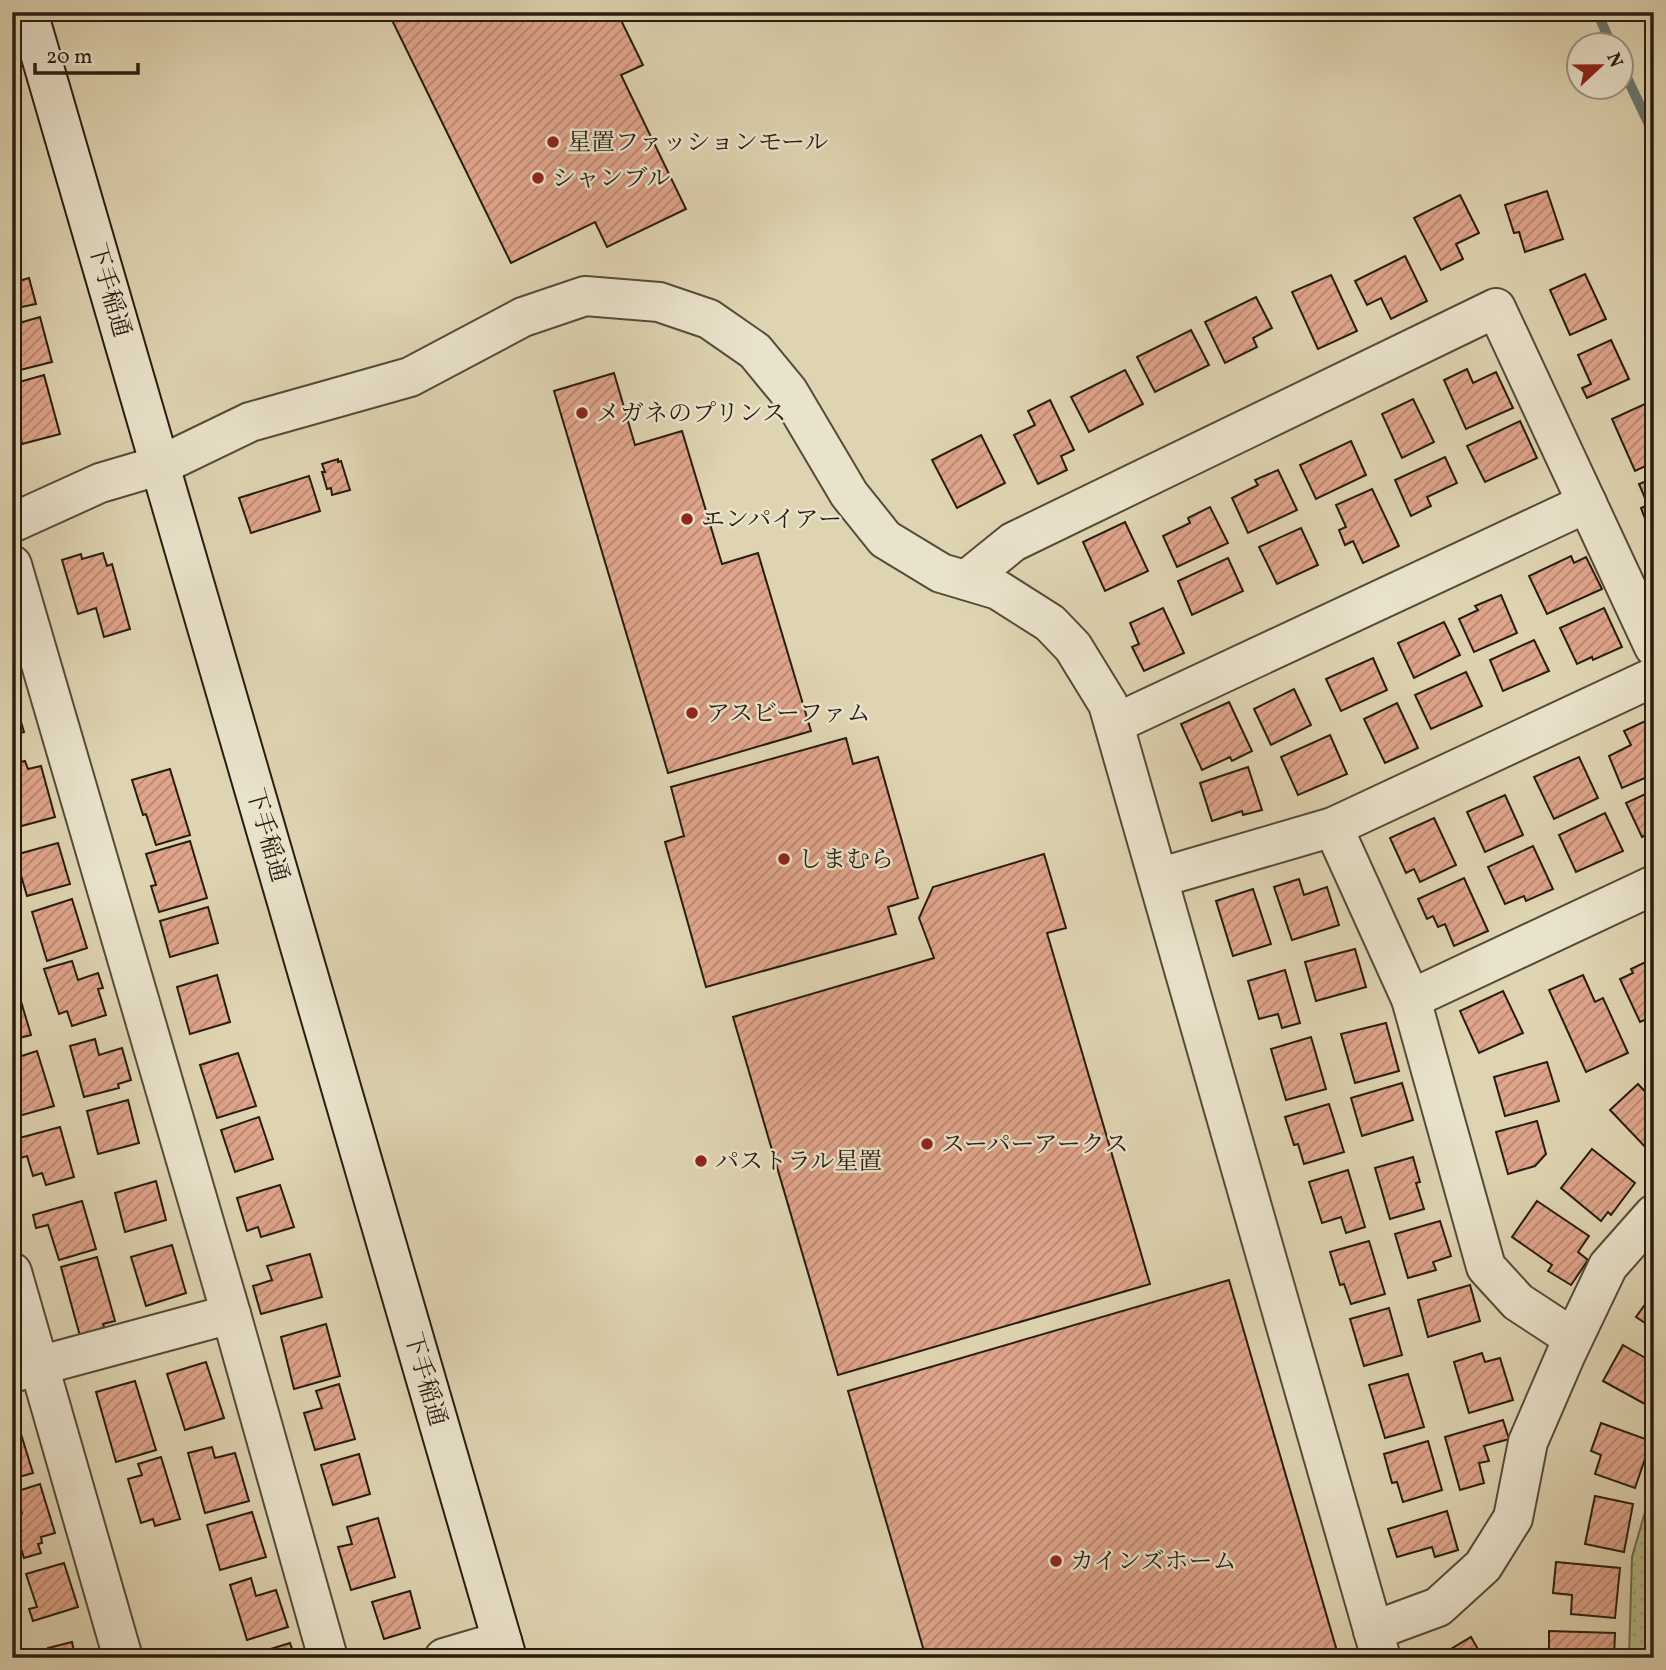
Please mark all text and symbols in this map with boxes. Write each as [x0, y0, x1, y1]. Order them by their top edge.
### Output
scale bar [35, 32, 138, 76]
north arrow [1564, 32, 1634, 102]
text: 20 m [46, 43, 92, 72]
text: N [1599, 49, 1629, 72]
place label: 星置ファッションモール [567, 127, 829, 161]
marker: 星置ファッションモール [545, 134, 561, 150]
place label: シャンブル [552, 163, 671, 197]
marker: シャンブル [530, 170, 546, 186]
street label: 下手稲通 [79, 240, 138, 341]
place label: メガネのプリンス [596, 398, 786, 432]
marker: メガネのプリンス [574, 405, 590, 421]
place label: エンパイアー [701, 504, 842, 538]
marker: エンパイアー [679, 511, 695, 527]
place label: アスビーファム [706, 698, 870, 732]
marker: アスビーファム [684, 705, 700, 721]
street label: 下手稲通 [237, 785, 296, 886]
place label: しまむら [798, 844, 894, 878]
marker: しまむら [776, 851, 792, 867]
place label: スーパーアークス [941, 1129, 1128, 1163]
marker: スーパーアークス [919, 1136, 935, 1152]
place label: パストラル星置 [715, 1146, 882, 1180]
marker: パストラル星置 [693, 1153, 709, 1169]
street label: 下手稲通 [395, 1329, 454, 1430]
place label: カインズホーム [1070, 1546, 1237, 1580]
marker: カインズホーム [1048, 1553, 1064, 1569]

